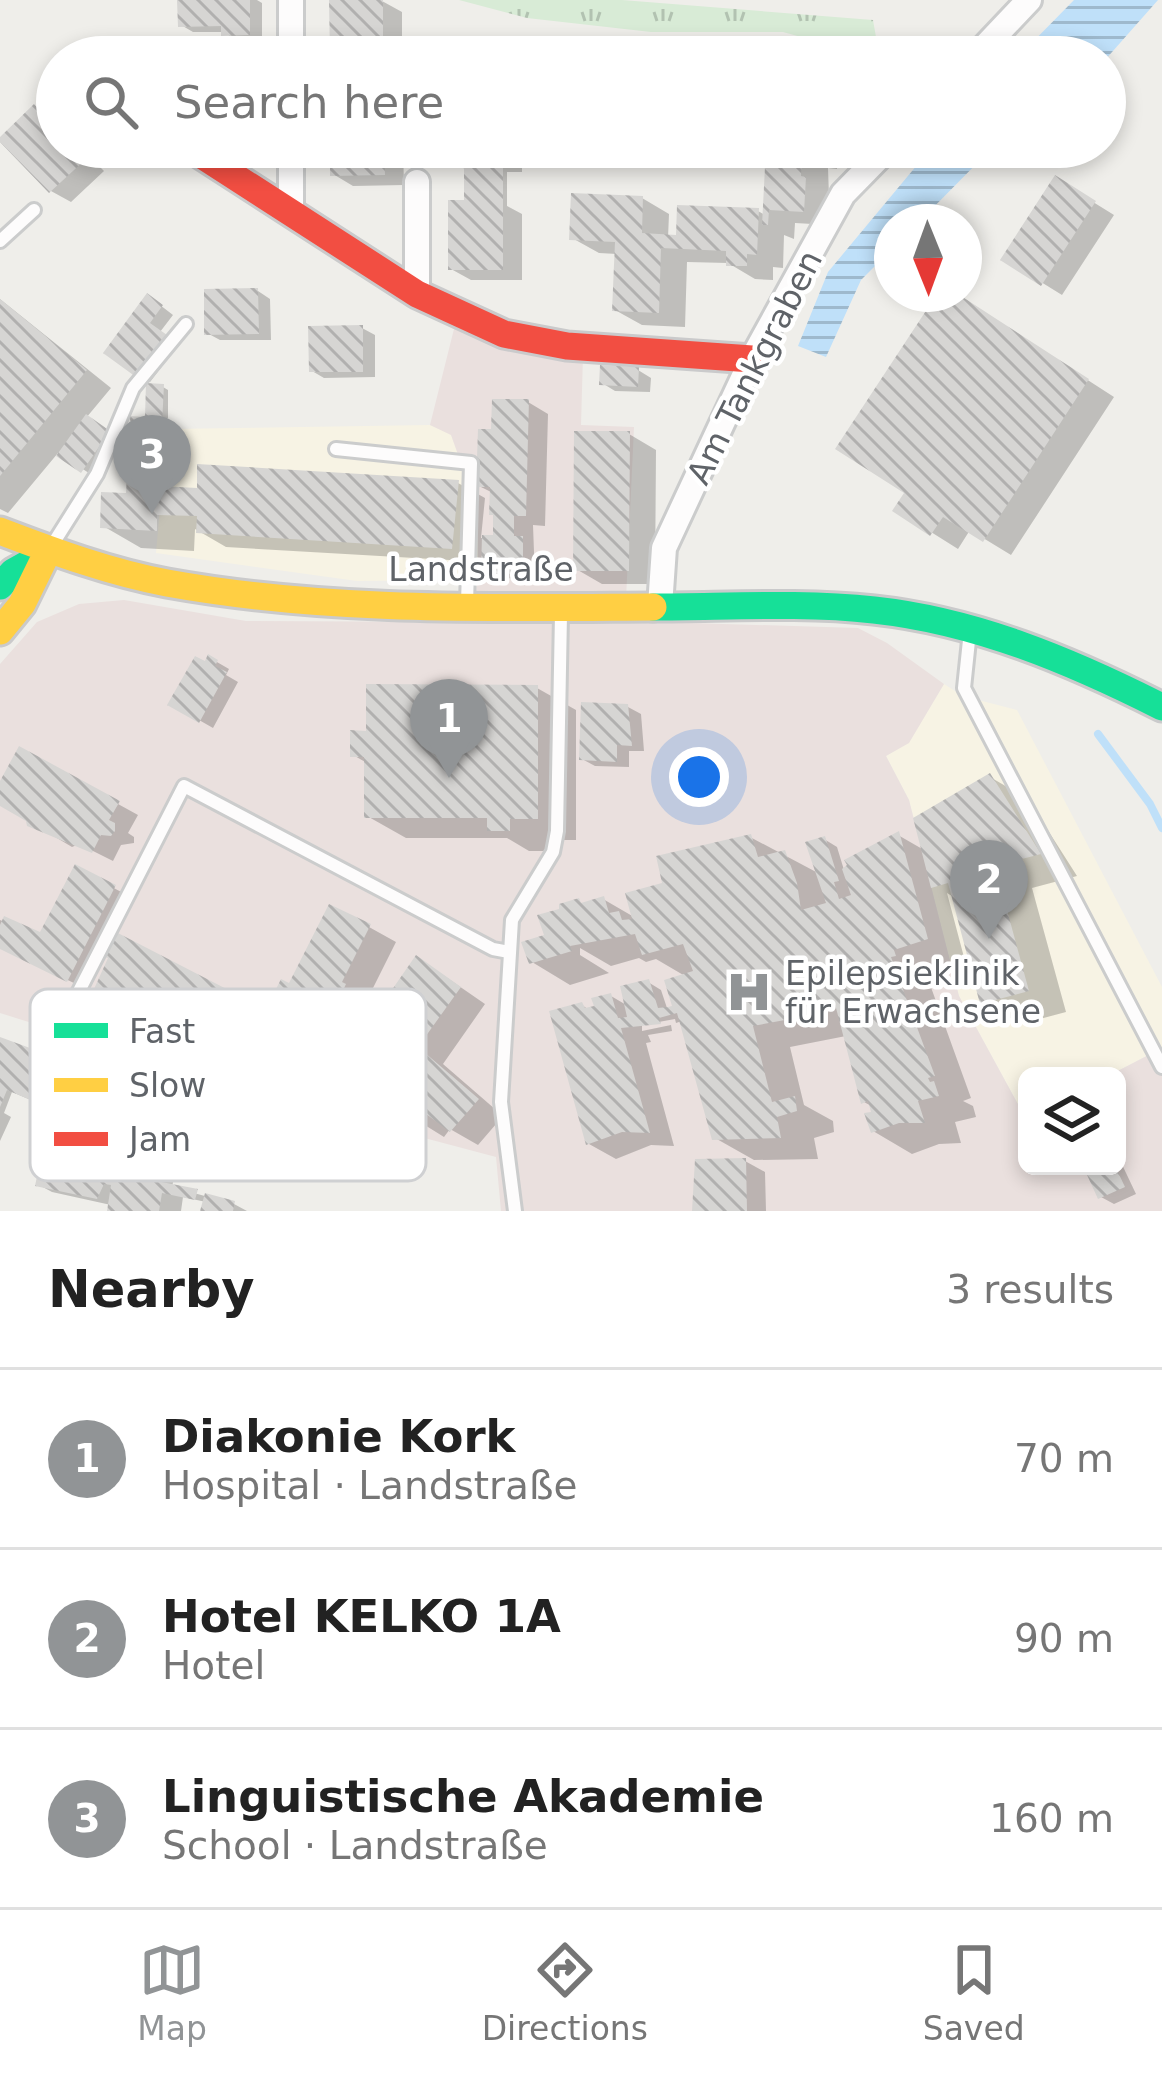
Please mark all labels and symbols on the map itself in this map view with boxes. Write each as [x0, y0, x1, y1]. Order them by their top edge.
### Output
north arrow [874, 204, 982, 312]
street label: Am Tankgraben [679, 244, 830, 491]
pin: 3 [113, 415, 191, 514]
street label: Landstraße [388, 550, 574, 589]
pin: 1 [410, 679, 488, 778]
your location [669, 747, 729, 807]
pin: 2 [950, 840, 1028, 939]
place label: Epilepsieklinik für Erwachsene [785, 954, 1041, 1031]
hospital icon: Epilepsieklinik für Erwachsene [724, 967, 774, 1017]
legend [30, 989, 426, 1181]
text: Fast [129, 1012, 195, 1051]
text: Slow [129, 1066, 206, 1105]
text: Jam [127, 1120, 191, 1159]

